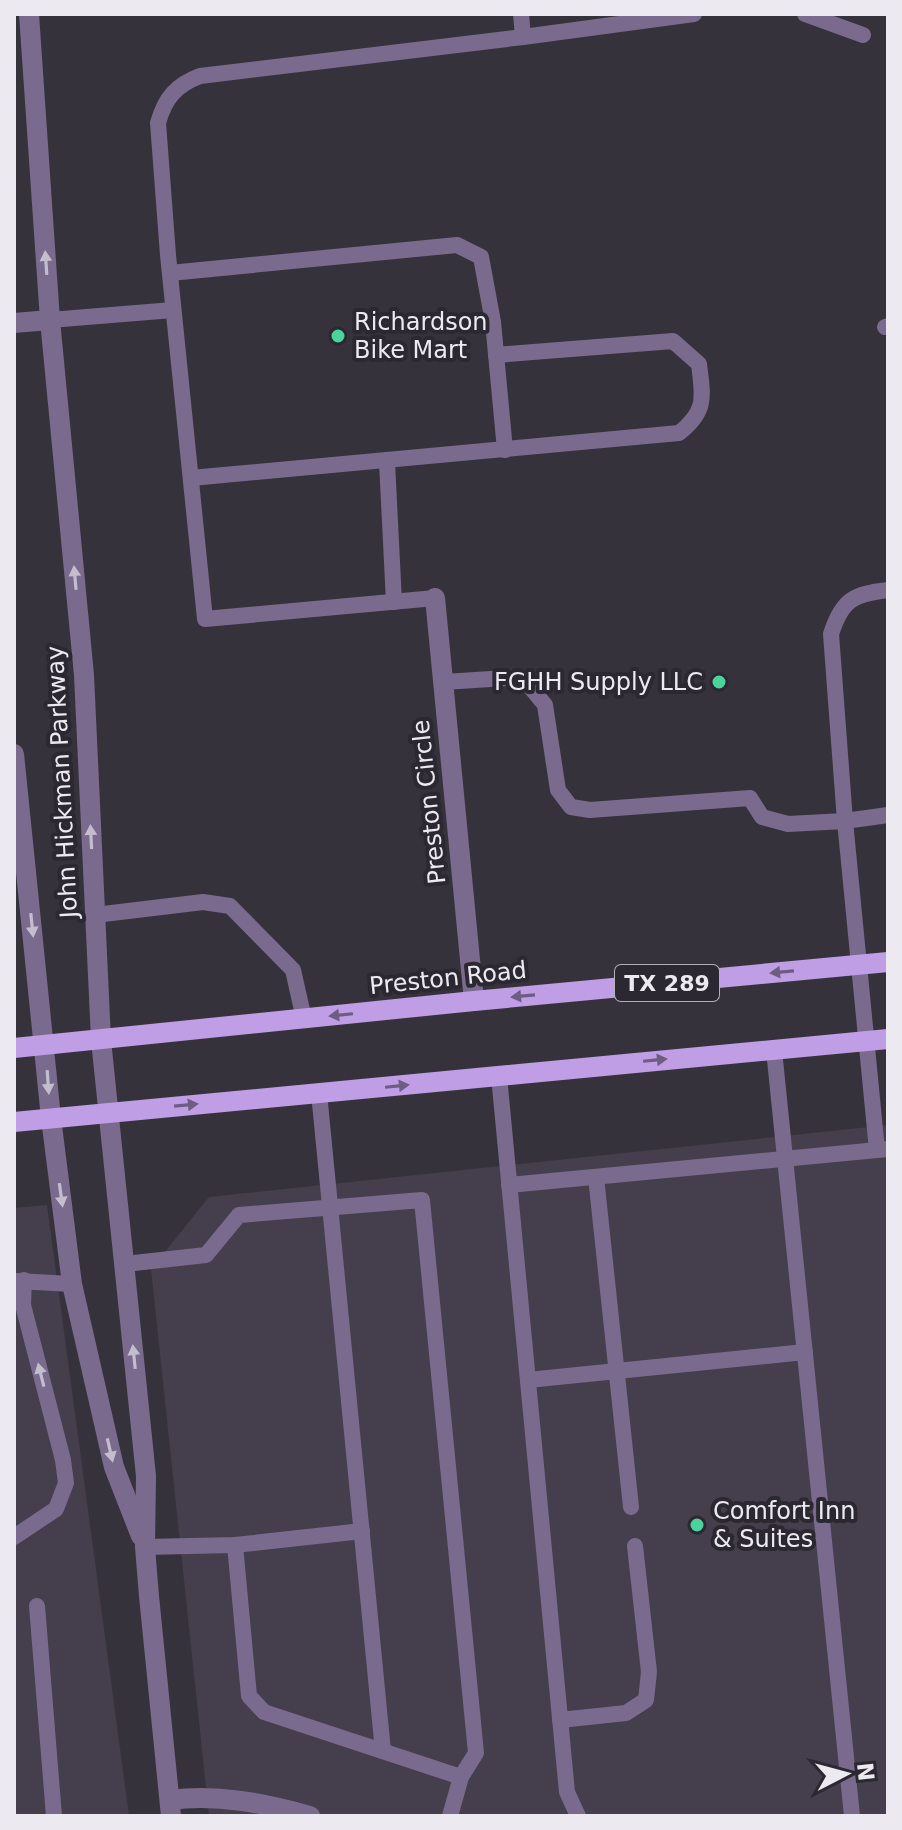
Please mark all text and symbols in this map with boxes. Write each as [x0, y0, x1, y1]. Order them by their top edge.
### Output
one-way arrow [39, 250, 52, 275]
place label: Richardson Bike Mart [354, 308, 488, 364]
marker: Richardson Bike Mart [329, 327, 347, 345]
one-way arrow [69, 565, 82, 590]
street label: John Hickman Parkway [41, 645, 83, 921]
place label: FGHH Supply LLC [494, 668, 703, 696]
marker: FGHH Supply LLC [710, 673, 728, 691]
street label: Preston Circle [406, 718, 452, 886]
one-way arrow [85, 824, 98, 849]
one-way arrow [25, 913, 38, 938]
street label: Preston Road [368, 956, 528, 1000]
road number: TX 289 [615, 965, 719, 1001]
one-way arrow [769, 966, 794, 979]
one-way arrow [511, 990, 536, 1003]
one-way arrow [328, 1009, 353, 1022]
one-way arrow [643, 1054, 668, 1067]
one-way arrow [42, 1070, 55, 1095]
one-way arrow [385, 1079, 410, 1092]
one-way arrow [174, 1099, 199, 1112]
one-way arrow [54, 1183, 67, 1208]
one-way arrow [128, 1345, 141, 1370]
one-way arrow [34, 1362, 46, 1387]
one-way arrow [104, 1438, 117, 1463]
place label: Comfort Inn & Suites [713, 1497, 855, 1553]
marker: Comfort Inn & Suites [688, 1516, 706, 1534]
north arrow [806, 1734, 886, 1814]
text: N [852, 1761, 879, 1782]

